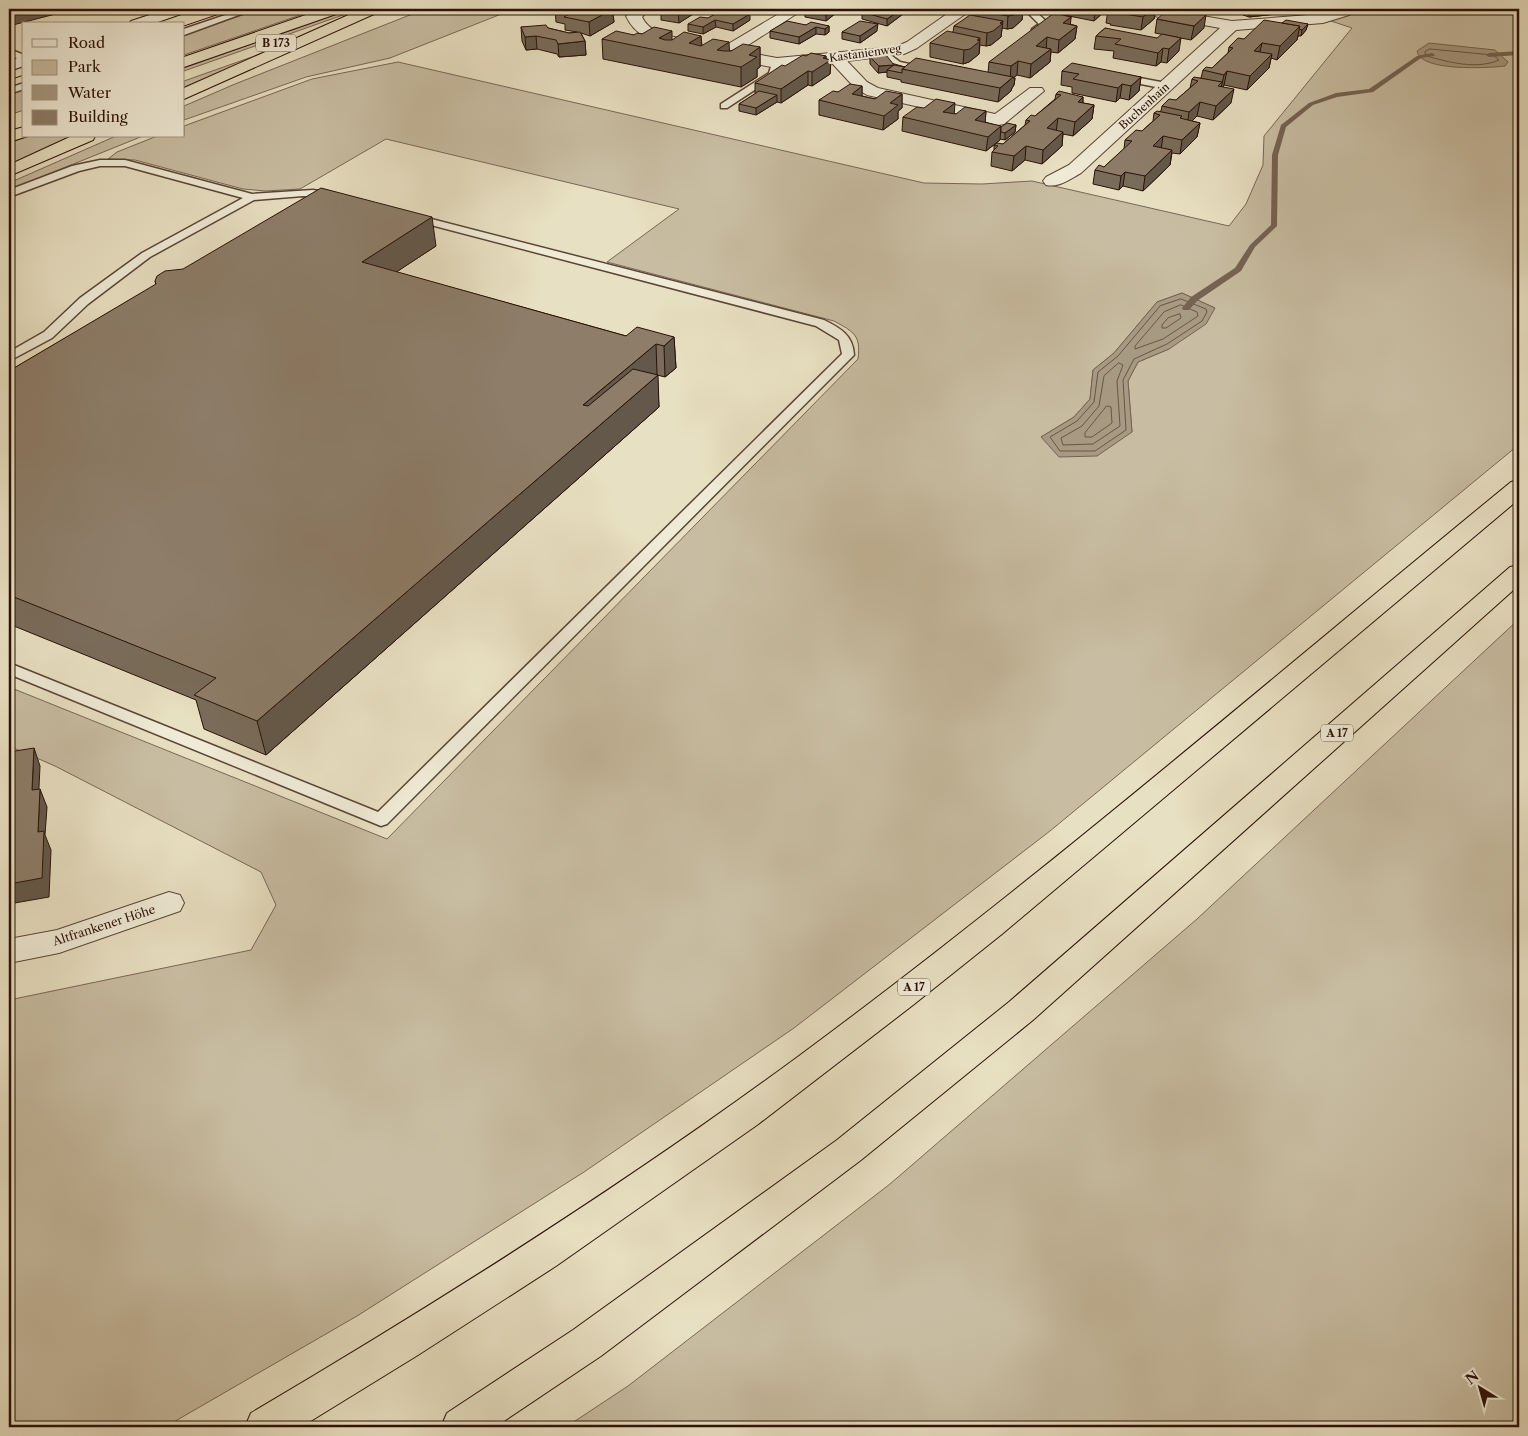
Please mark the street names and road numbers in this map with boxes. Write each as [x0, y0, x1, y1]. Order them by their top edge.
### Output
road number: B 173 [256, 34, 296, 52]
street label: Kastanienweg [828, 41, 902, 65]
street label: Buchenhain [1116, 80, 1172, 132]
road number: A 17 [1321, 724, 1353, 741]
street label: Altfrankener Höhe [50, 901, 157, 949]
road number: A 17 [898, 979, 930, 996]

